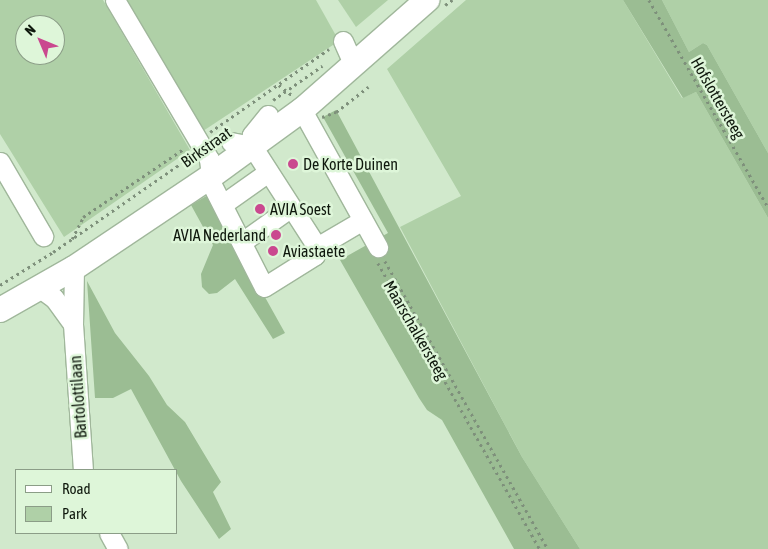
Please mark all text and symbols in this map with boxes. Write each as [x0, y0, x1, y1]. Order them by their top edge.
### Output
north arrow [15, 15, 65, 65]
text: N [22, 22, 39, 39]
street label: Hofslottersteeg [687, 54, 749, 142]
street label: Birkstraat [177, 123, 235, 171]
place label: De Korte Duinen [303, 154, 398, 174]
marker: De Korte Duinen [287, 158, 299, 170]
place label: AVIA Soest [270, 199, 331, 219]
marker: AVIA Soest [254, 203, 266, 215]
place label: AVIA Nederland [173, 225, 266, 245]
marker: AVIA Nederland [270, 229, 282, 241]
place label: Aviastaete [283, 241, 345, 261]
marker: Aviastaete [267, 245, 279, 257]
street label: Maarschalkersteeg [380, 277, 452, 383]
street label: Bartolottilaan [66, 355, 90, 439]
legend [15, 469, 178, 534]
text: Road [62, 480, 91, 497]
text: Park [62, 505, 87, 522]

